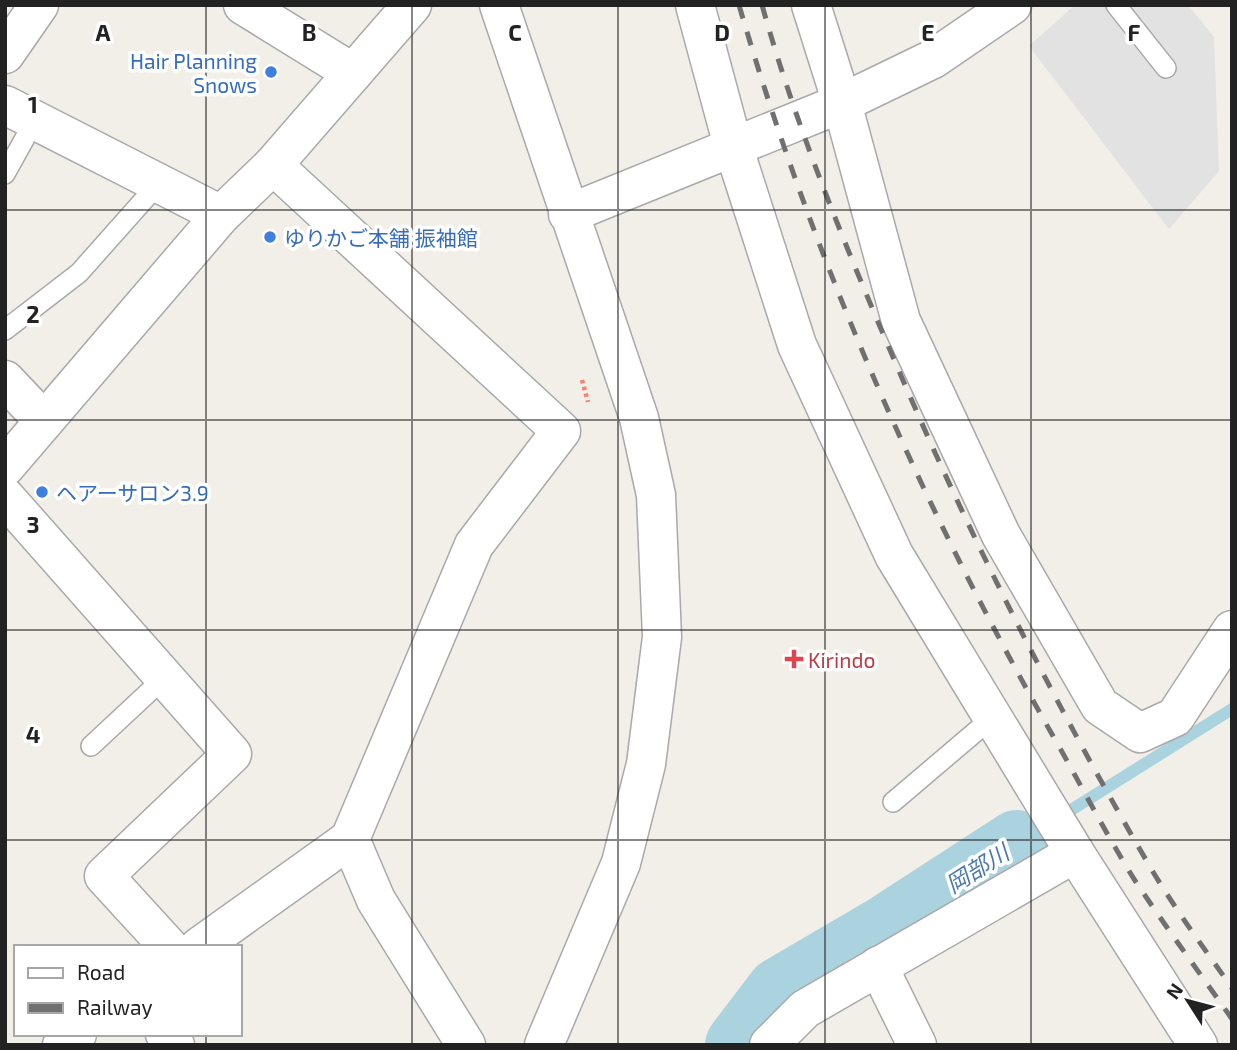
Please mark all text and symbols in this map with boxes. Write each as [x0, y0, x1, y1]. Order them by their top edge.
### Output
text: A [95, 18, 111, 46]
text: B [302, 18, 316, 46]
text: C [508, 18, 522, 46]
text: D [714, 18, 730, 46]
text: E [921, 18, 935, 46]
text: F [1128, 18, 1141, 46]
place label: Hair Planning Snows [130, 48, 257, 97]
marker: Hair Planning Snows [263, 64, 279, 80]
text: 1 [28, 90, 38, 118]
place label: ゆりかご本舗 振袖館 [284, 225, 478, 250]
marker: ゆりかご本舗 振袖館 [262, 229, 278, 245]
text: 2 [26, 300, 40, 328]
place label: ヘアーサロン3.9 [56, 480, 209, 505]
marker: ヘアーサロン3.9 [34, 484, 50, 500]
text: 3 [26, 510, 40, 538]
place label: Kirindo [808, 647, 875, 672]
marker: Kirindo [786, 651, 802, 667]
text: 4 [26, 720, 40, 748]
water label: 岡部川 [940, 836, 1016, 898]
legend [14, 945, 242, 1036]
text: Road [77, 959, 125, 984]
north arrow [1153, 966, 1223, 1036]
text: N [1161, 978, 1187, 1003]
text: Railway [77, 994, 153, 1019]

